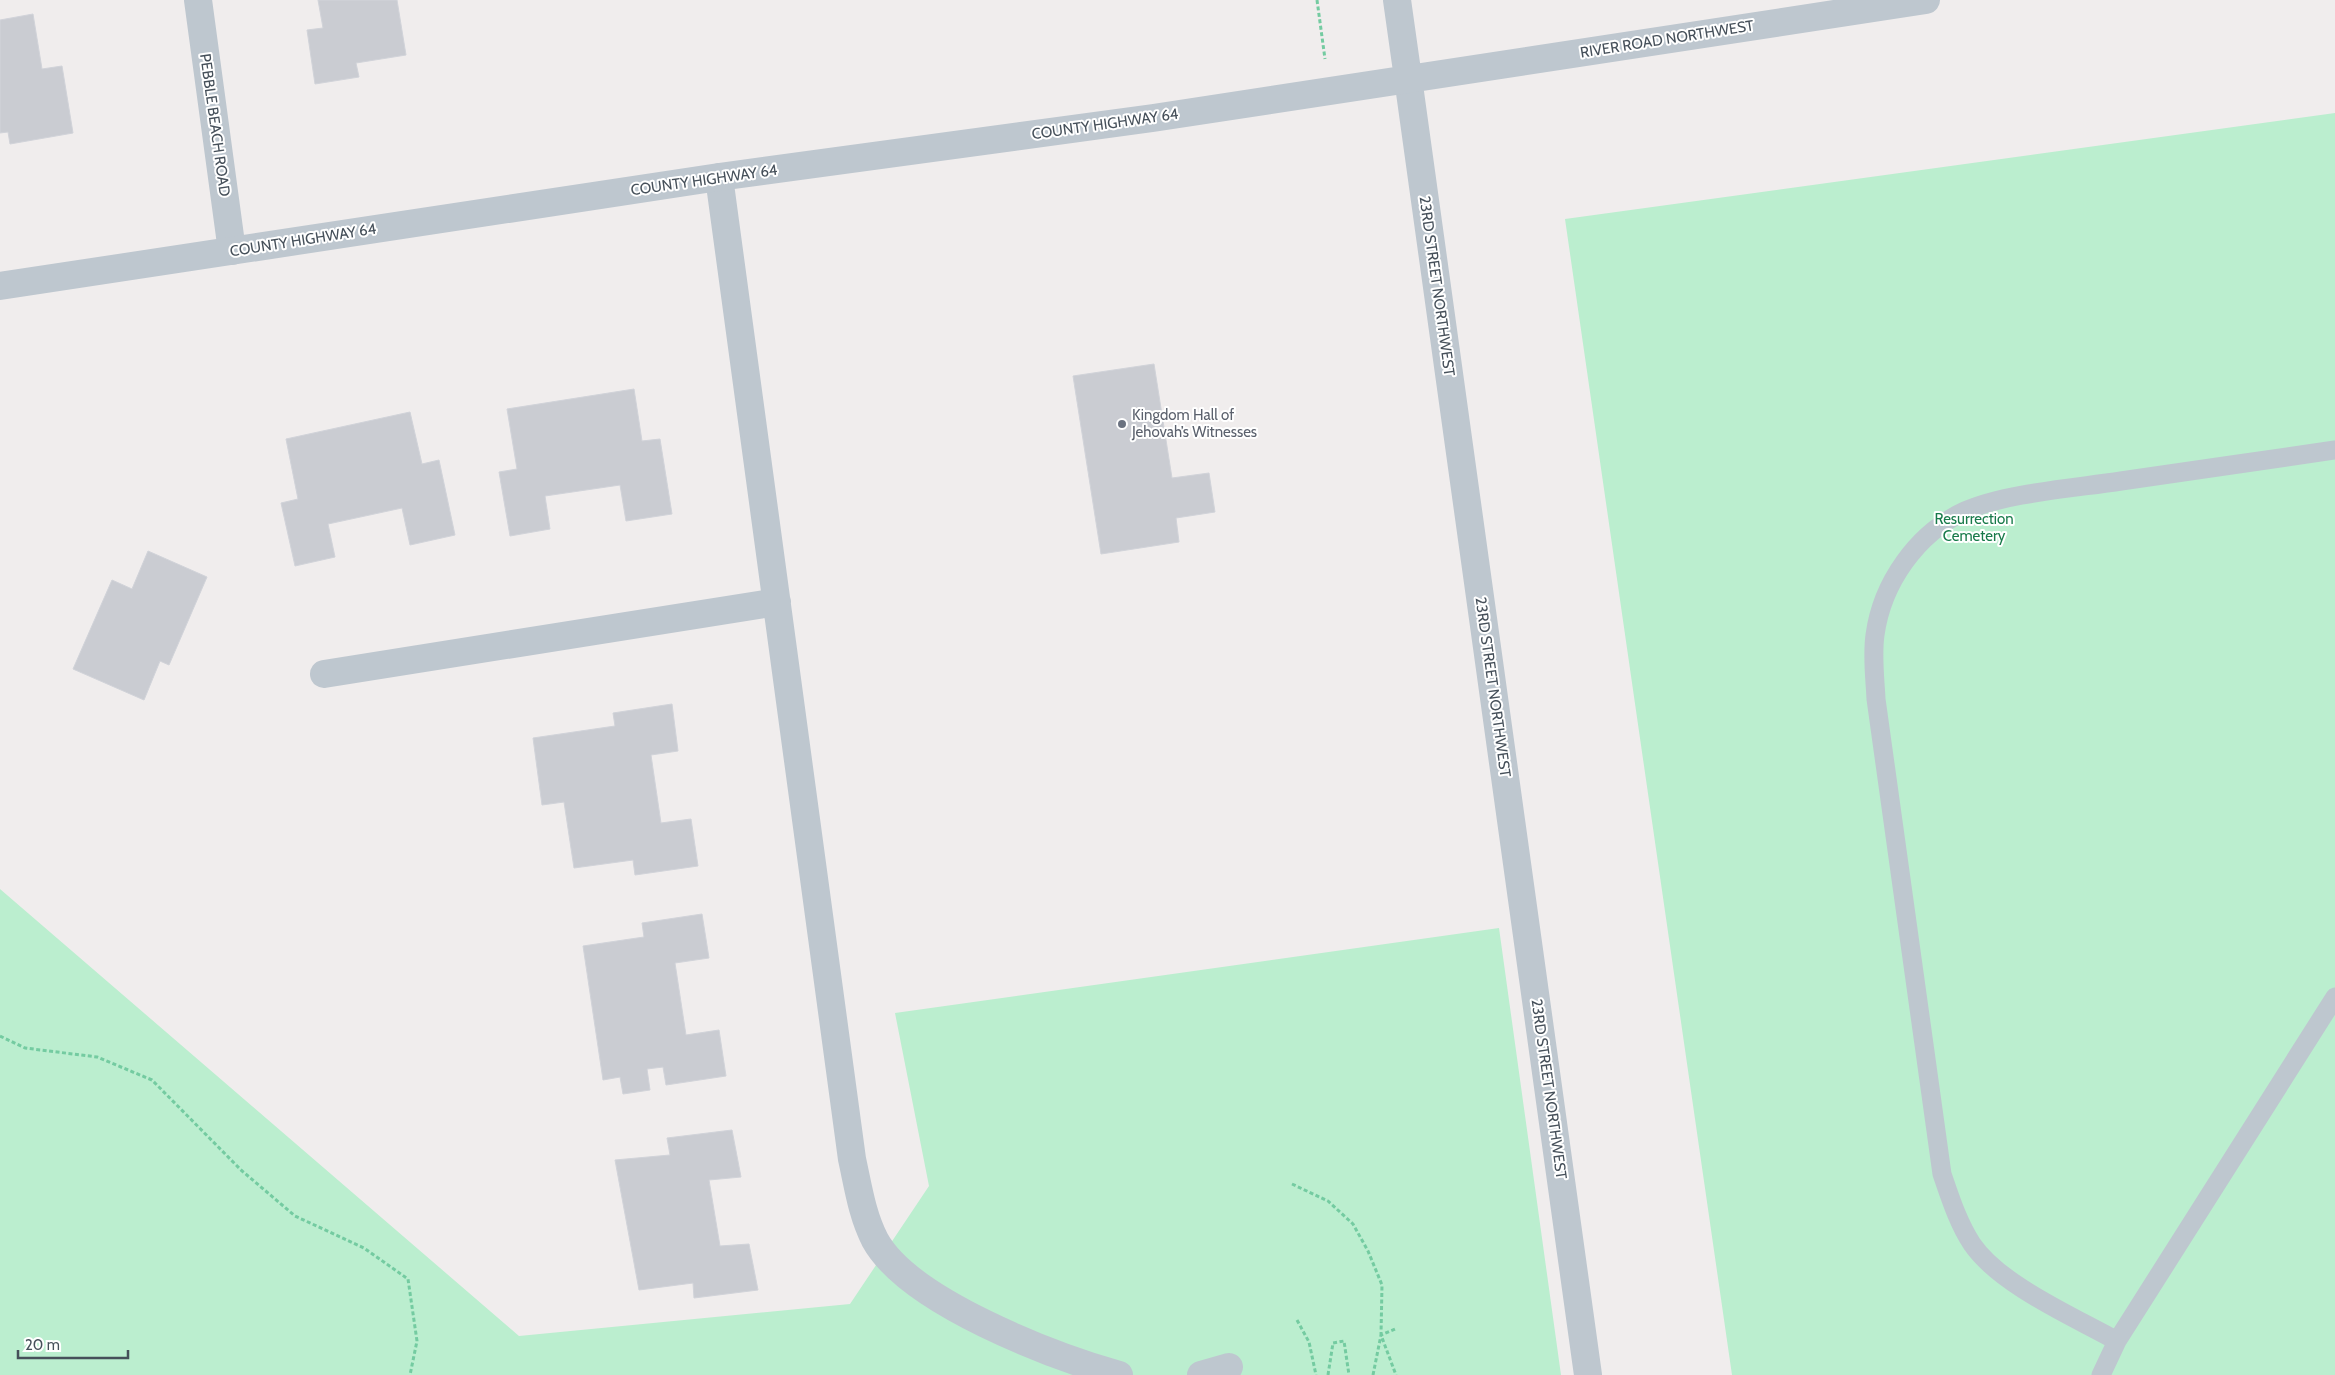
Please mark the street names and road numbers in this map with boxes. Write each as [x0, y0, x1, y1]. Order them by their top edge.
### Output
street label: RIVER ROAD NORTHWEST [1579, 16, 1755, 62]
street label: PEBBLE BEACH ROAD [196, 52, 234, 198]
street label: COUNTY HIGHWAY 64 [1030, 105, 1180, 143]
street label: COUNTY HIGHWAY 64 [629, 161, 779, 199]
street label: 23RD STREET NORTHWEST [1415, 195, 1459, 377]
street label: COUNTY HIGHWAY 64 [229, 219, 378, 260]
street label: 23RD STREET NORTHWEST [1471, 596, 1515, 778]
street label: 23RD STREET NORTHWEST [1527, 998, 1571, 1180]

